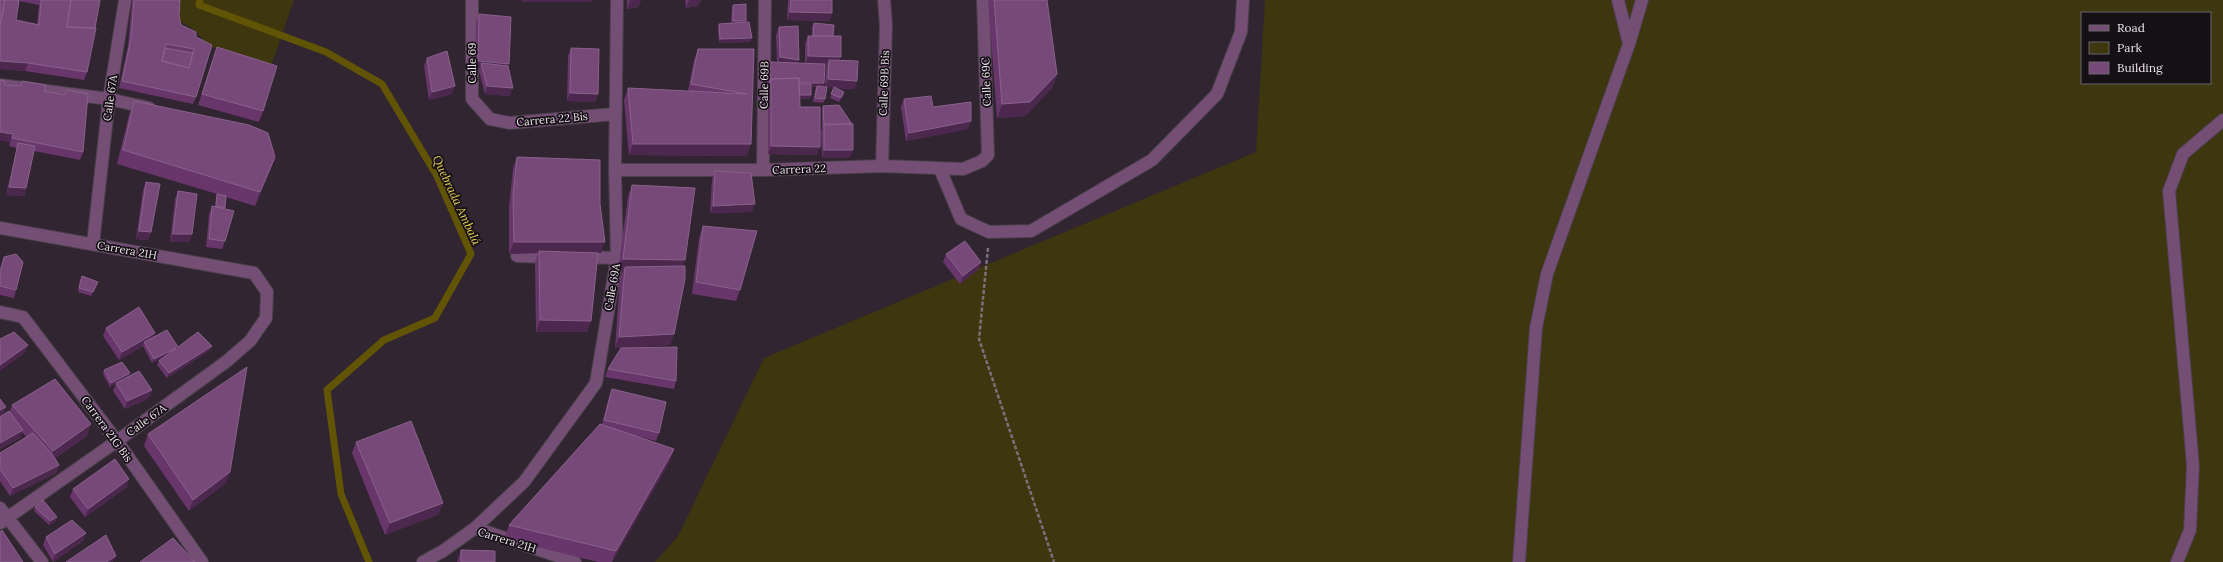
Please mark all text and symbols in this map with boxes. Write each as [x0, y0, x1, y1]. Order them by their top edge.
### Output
legend [2081, 12, 2211, 84]
text: Road [2117, 20, 2145, 35]
text: Park [2117, 40, 2143, 55]
street label: Calle 69 [465, 43, 479, 83]
street label: Calle 69B Bis [876, 50, 892, 116]
street label: Calle 69C [978, 57, 994, 107]
text: Building [2117, 60, 2163, 75]
street label: Calle 69B [757, 61, 771, 109]
street label: Calle 67A [100, 73, 120, 122]
street label: Carrera 22 Bis [516, 109, 588, 129]
water label: Quebrada Ambalá [430, 153, 485, 248]
street label: Carrera 22 [772, 161, 826, 177]
street label: Carrera 21H [96, 238, 158, 262]
street label: Calle 69A [601, 261, 623, 312]
street label: Carrera 21G Bis [78, 393, 136, 465]
street label: Calle 67A [123, 400, 170, 439]
street label: Carrera 21H [476, 524, 538, 556]

